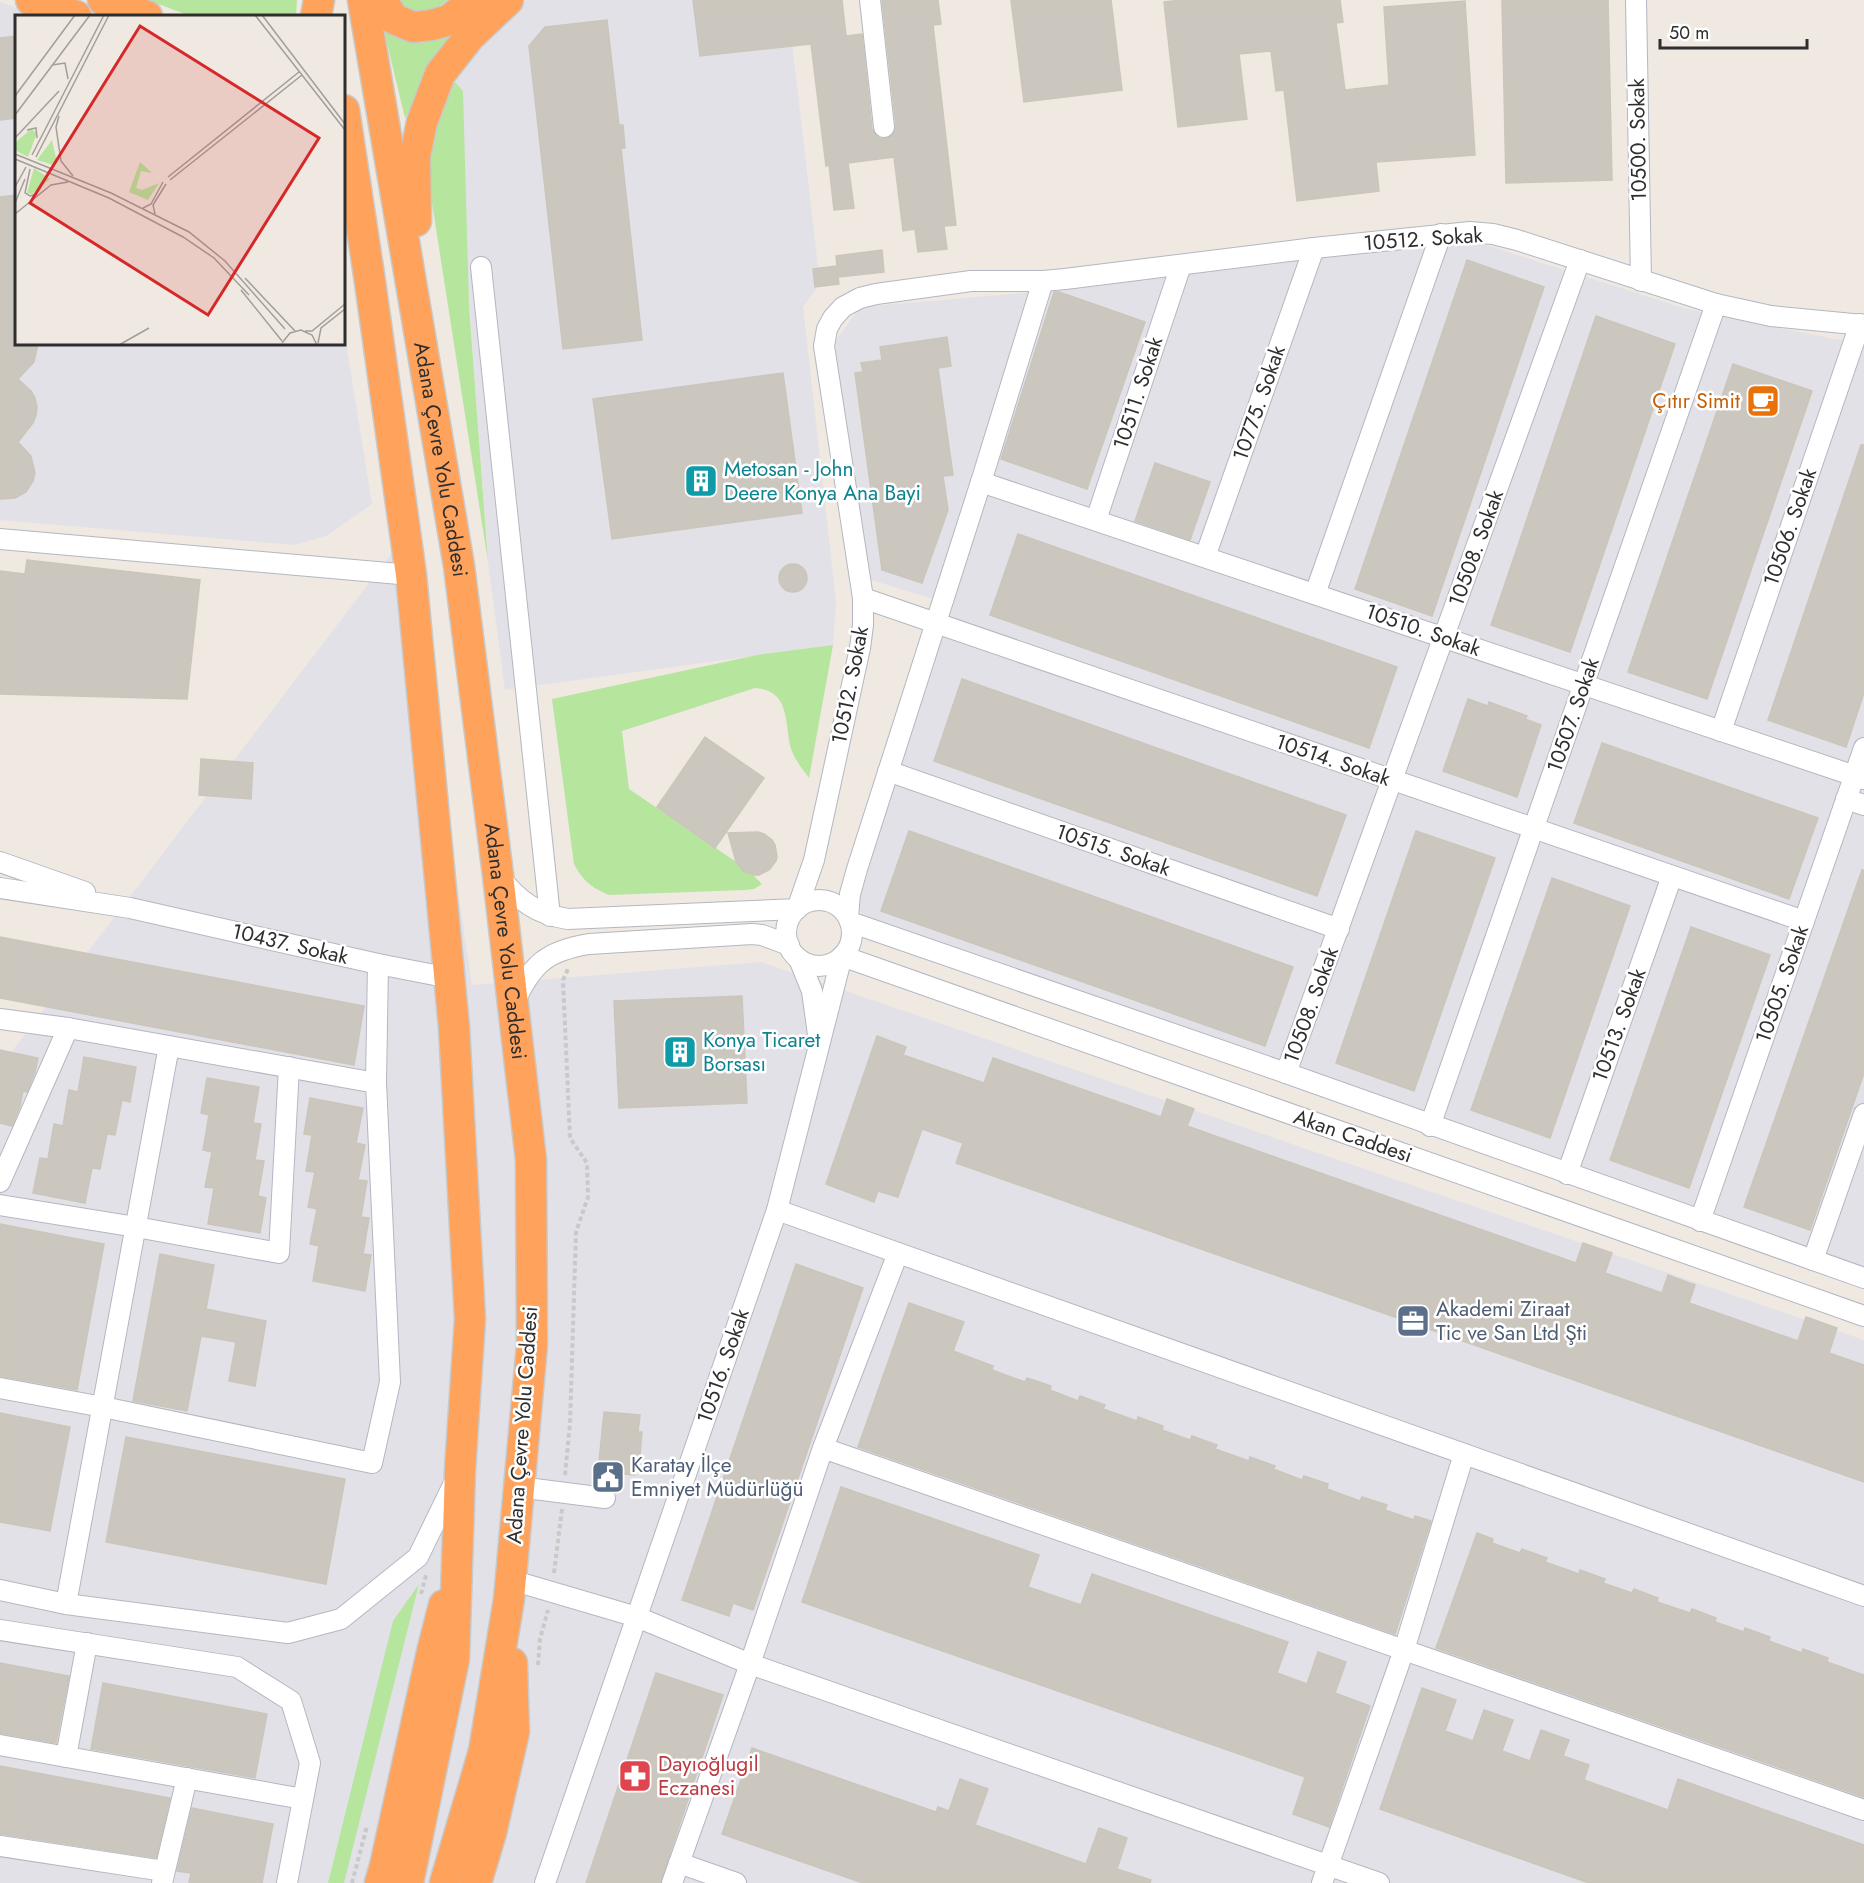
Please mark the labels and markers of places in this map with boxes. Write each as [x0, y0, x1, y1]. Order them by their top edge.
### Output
cafe icon: Çıtır Simit [1745, 383, 1781, 419]
place label: Çıtır Simit [1652, 386, 1740, 416]
place label: Metosan - John Deere Konya Ana Bayi [724, 454, 921, 508]
building icon: Metosan - John Deere Konya Ana Bayi [683, 463, 719, 499]
place label: Konya Ticaret Borsası [703, 1025, 820, 1079]
building icon: Konya Ticaret Borsası [662, 1034, 698, 1070]
place label: Akademi Ziraat Tic ve San Ltd Şti [1436, 1294, 1587, 1348]
office icon: Akademi Ziraat Tic ve San Ltd Şti [1395, 1303, 1431, 1339]
place label: Karatay İlçe Emniyet Müdürlüğü [631, 1450, 804, 1504]
public building icon: Karatay İlçe Emniyet Müdürlüğü [590, 1459, 626, 1495]
place label: Dayıoğlugil Eczanesi [658, 1749, 759, 1803]
pharmacy icon: Dayıoğlugil Eczanesi [617, 1758, 653, 1794]

